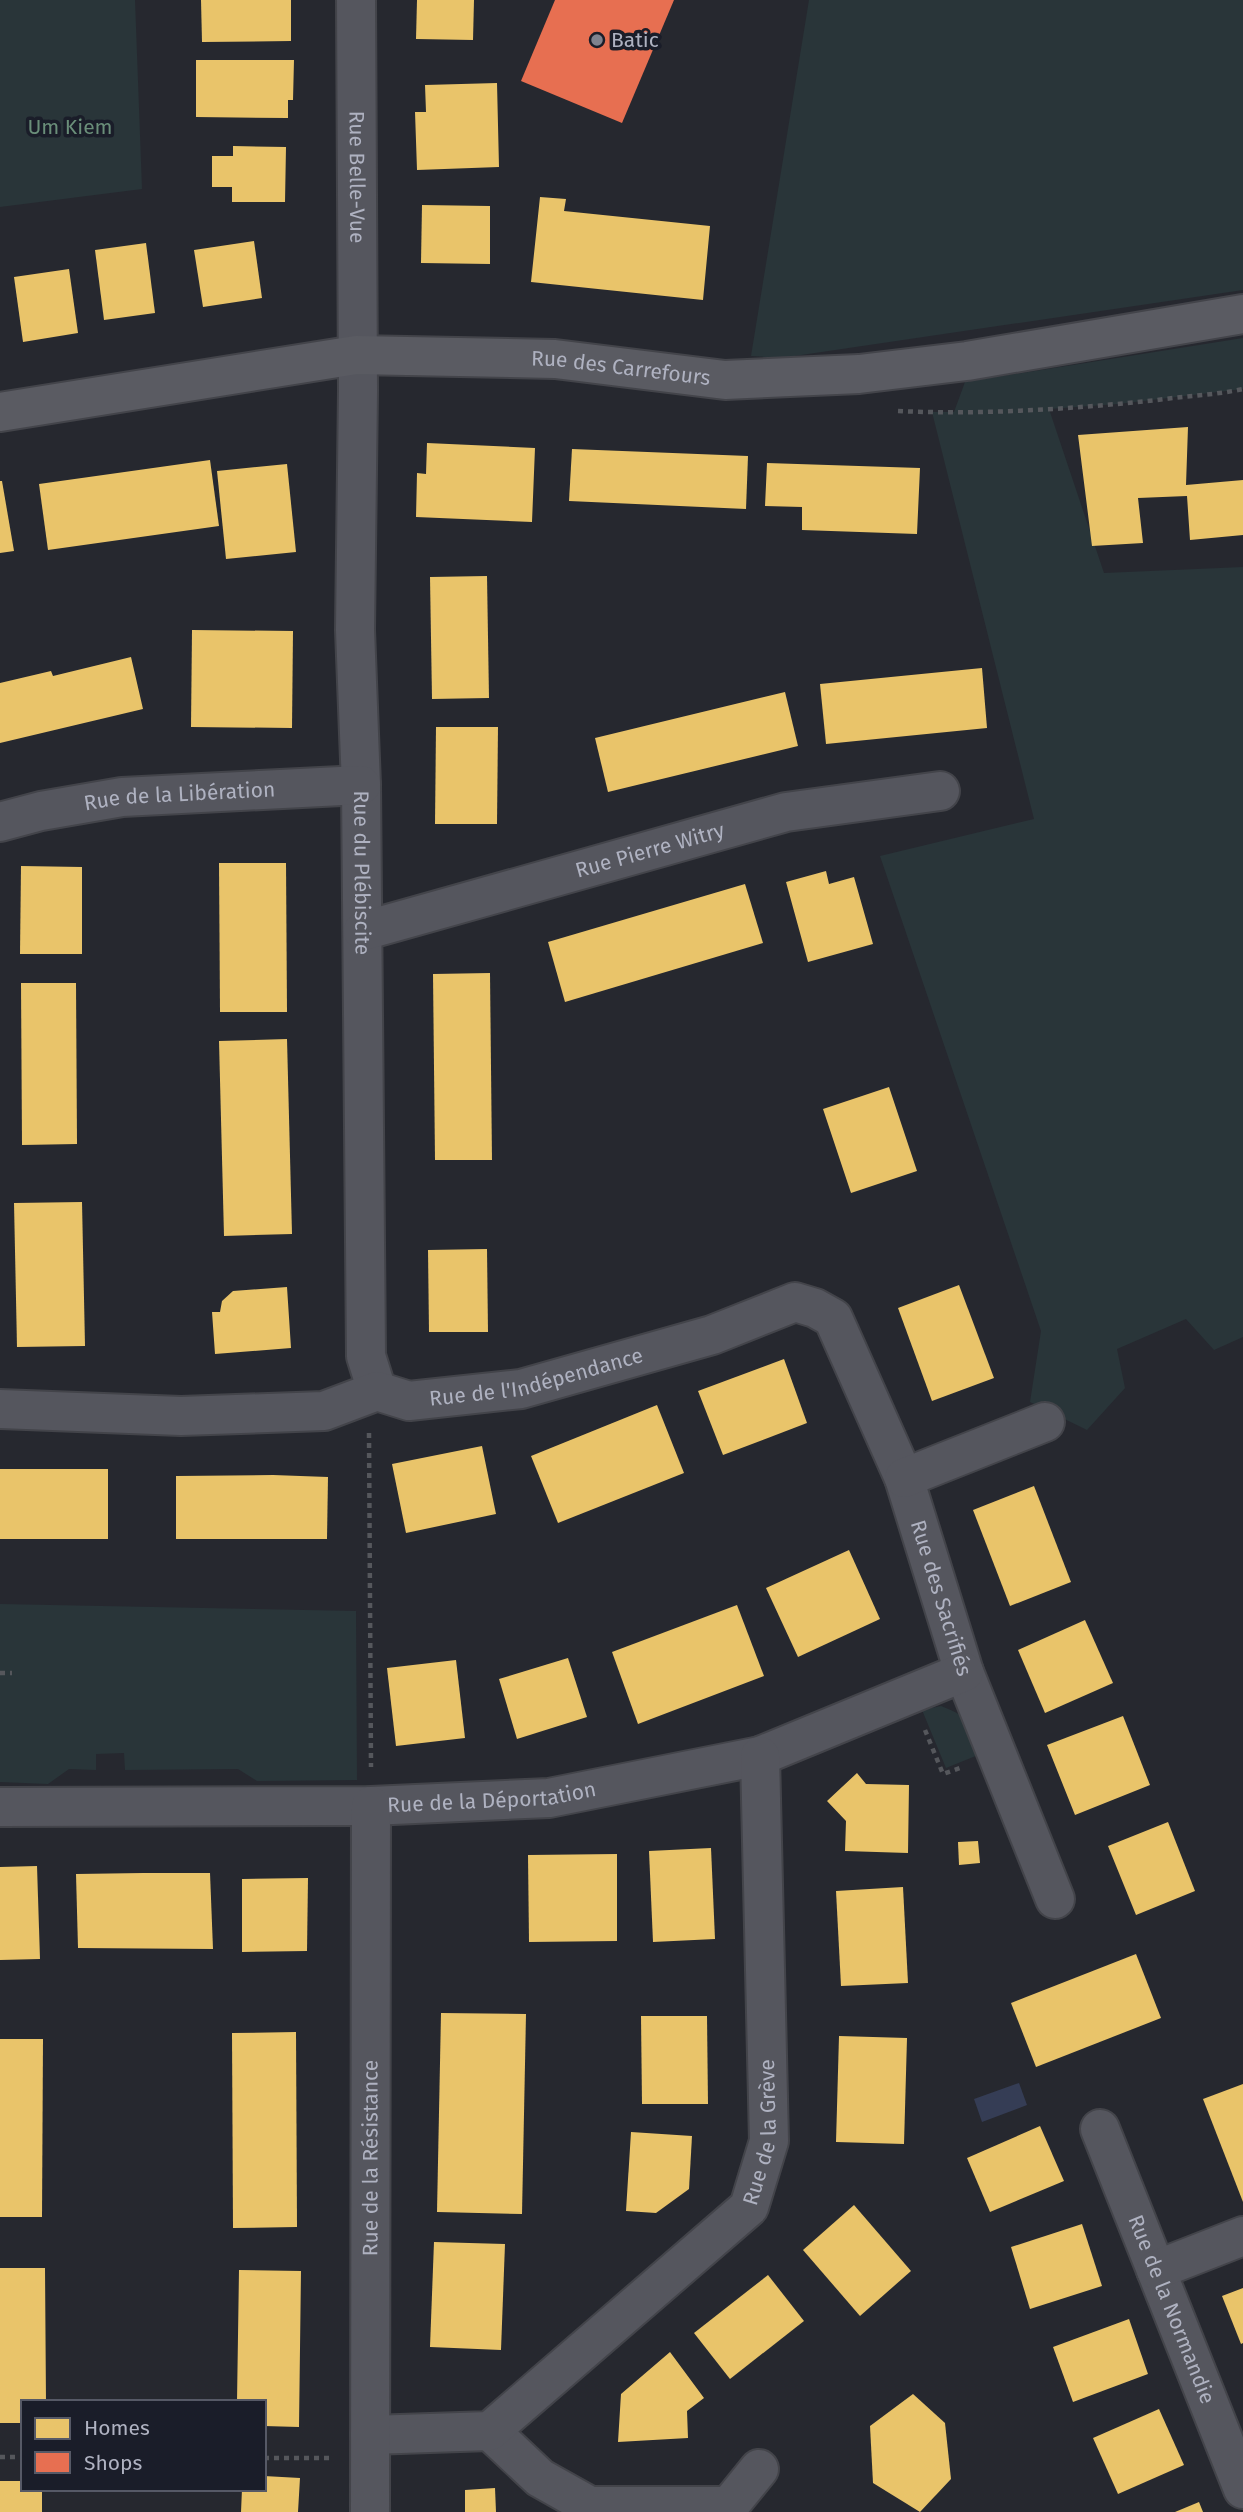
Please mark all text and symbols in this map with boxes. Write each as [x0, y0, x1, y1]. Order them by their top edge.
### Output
place label: Batic [611, 27, 659, 53]
marker: Batic [589, 32, 605, 48]
street label: Rue Belle-Vue [344, 111, 370, 243]
park label: Um Kiem [27, 114, 113, 140]
street label: Rue des Carrefours [531, 346, 712, 391]
street label: Rue de la Libération [82, 776, 276, 816]
street label: Rue du Plébiscite [348, 790, 375, 955]
street label: Rue Pierre Witry [572, 817, 728, 884]
street label: Rue de l'Indépendance [428, 1342, 646, 1412]
street label: Rue des Sacrifiés [905, 1517, 977, 1679]
street label: Rue de la Déportation [387, 1776, 598, 1818]
street label: Rue de la Grève [737, 2059, 782, 2209]
street label: Rue de la Résistance [357, 2060, 384, 2256]
street label: Rue de la Normandie [1122, 2211, 1221, 2408]
legend [21, 2400, 266, 2491]
text: Homes [84, 2415, 150, 2441]
text: Shops [84, 2450, 142, 2476]

